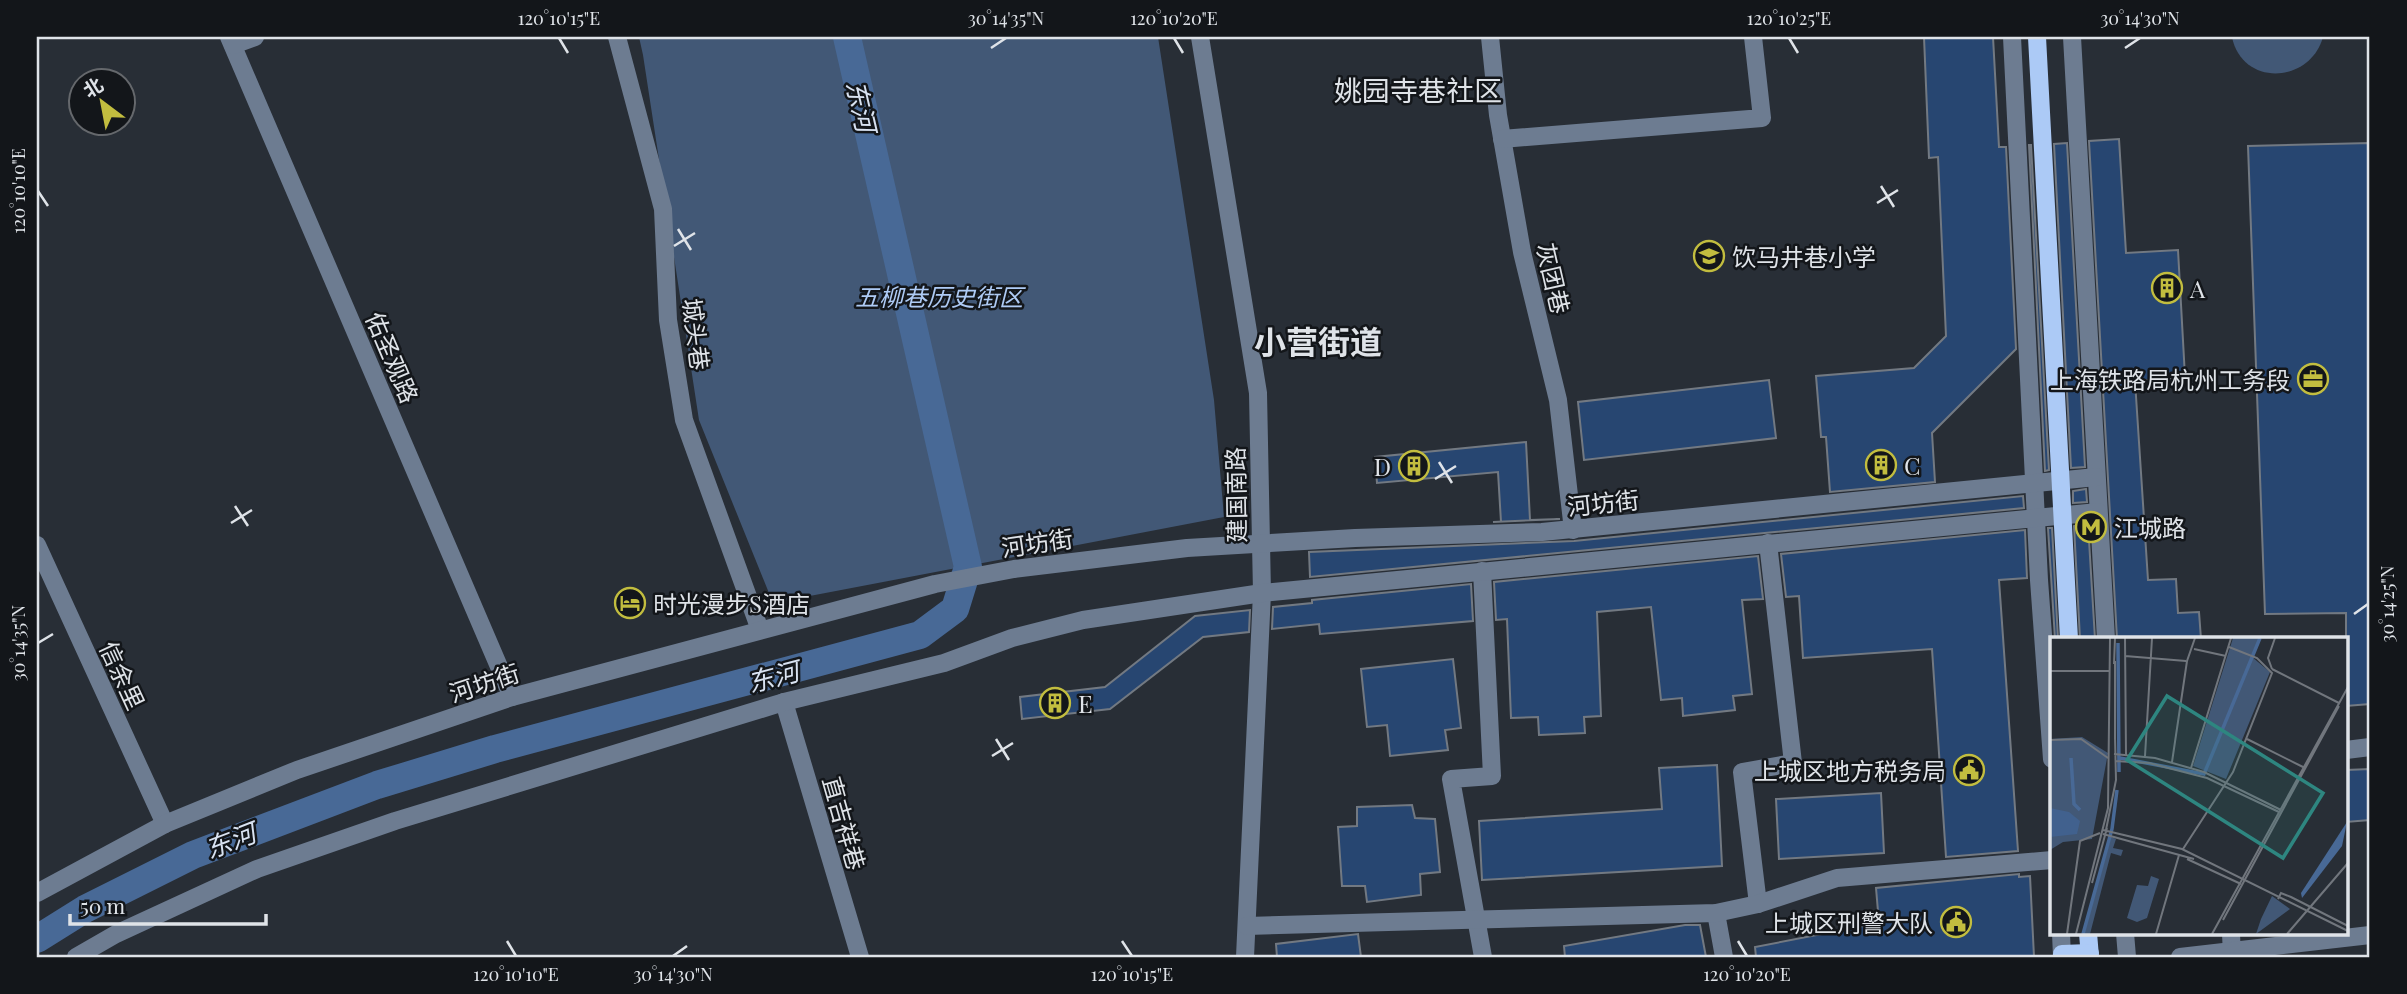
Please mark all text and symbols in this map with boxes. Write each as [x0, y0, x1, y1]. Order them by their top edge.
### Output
text: 120°10'15"E [518, 6, 600, 30]
text: 30°14'35"N [968, 6, 1045, 30]
text: 120°10'20"E [1130, 6, 1218, 30]
text: 120°10'25"E [1747, 6, 1831, 30]
text: 30°14'30"N [2100, 6, 2180, 30]
north arrow [66, 66, 136, 136]
text: 北 [78, 71, 107, 103]
district label: 姚园寺巷社区 [1334, 71, 1502, 108]
water label: 东河 [839, 77, 886, 140]
text: 120°10'10"E [6, 148, 30, 234]
street label: 灰团巷 [1530, 239, 1578, 317]
school or university icon: 饮马井巷小学 [1692, 239, 1726, 273]
place label: 饮马井巷小学 [1732, 240, 1876, 272]
building icon: A [2150, 271, 2184, 305]
place label: A [2189, 272, 2206, 304]
park label: 五柳巷历史街区 [855, 280, 1026, 312]
street label: 城头巷 [677, 296, 717, 372]
street label: 佑圣观路 [360, 307, 426, 407]
district label: 小营街道 [1254, 319, 1382, 362]
office icon: 上海铁路局杭州工务段 [2296, 362, 2330, 396]
place label: 上海铁路局杭州工务段 [2050, 363, 2290, 395]
street label: 建国南路 [1218, 447, 1252, 543]
building icon: C [1864, 448, 1898, 482]
building icon: D [1397, 449, 1431, 483]
place label: C [1904, 449, 1921, 481]
place label: D [1374, 450, 1391, 482]
street label: 河坊街 [1566, 482, 1640, 522]
metro station icon: 江城路 [2074, 510, 2108, 544]
place label: 江城路 [2114, 511, 2186, 543]
street label: 河坊街 [999, 521, 1075, 563]
text: 30°14'25"N [2375, 565, 2399, 643]
hotel icon: 时光漫步S酒店 [613, 586, 647, 620]
place label: 时光漫步S酒店 [653, 587, 810, 619]
text: 30°14'35"N [6, 604, 30, 681]
street label: 信余里 [93, 636, 153, 714]
inset map [2050, 637, 2348, 934]
water label: 东河 [743, 651, 807, 700]
street label: 河坊街 [445, 656, 523, 708]
building icon: E [1038, 686, 1072, 720]
place label: E [1078, 687, 1093, 719]
public building icon: 上城区地方税务局 [1952, 753, 1986, 787]
place label: 上城区地方税务局 [1754, 754, 1946, 786]
street label: 直吉祥巷 [816, 772, 874, 874]
water label: 东河 [199, 813, 265, 866]
scale bar [70, 882, 266, 926]
text: 50 m [80, 891, 126, 919]
public building icon: 上城区刑警大队 [1939, 905, 1973, 939]
place label: 上城区刑警大队 [1765, 906, 1933, 938]
text: 120°10'10"E [473, 962, 559, 986]
text: 30°14'30"N [633, 962, 713, 986]
text: 120°10'15"E [1091, 962, 1173, 986]
text: 120°10'20"E [1703, 962, 1791, 986]

